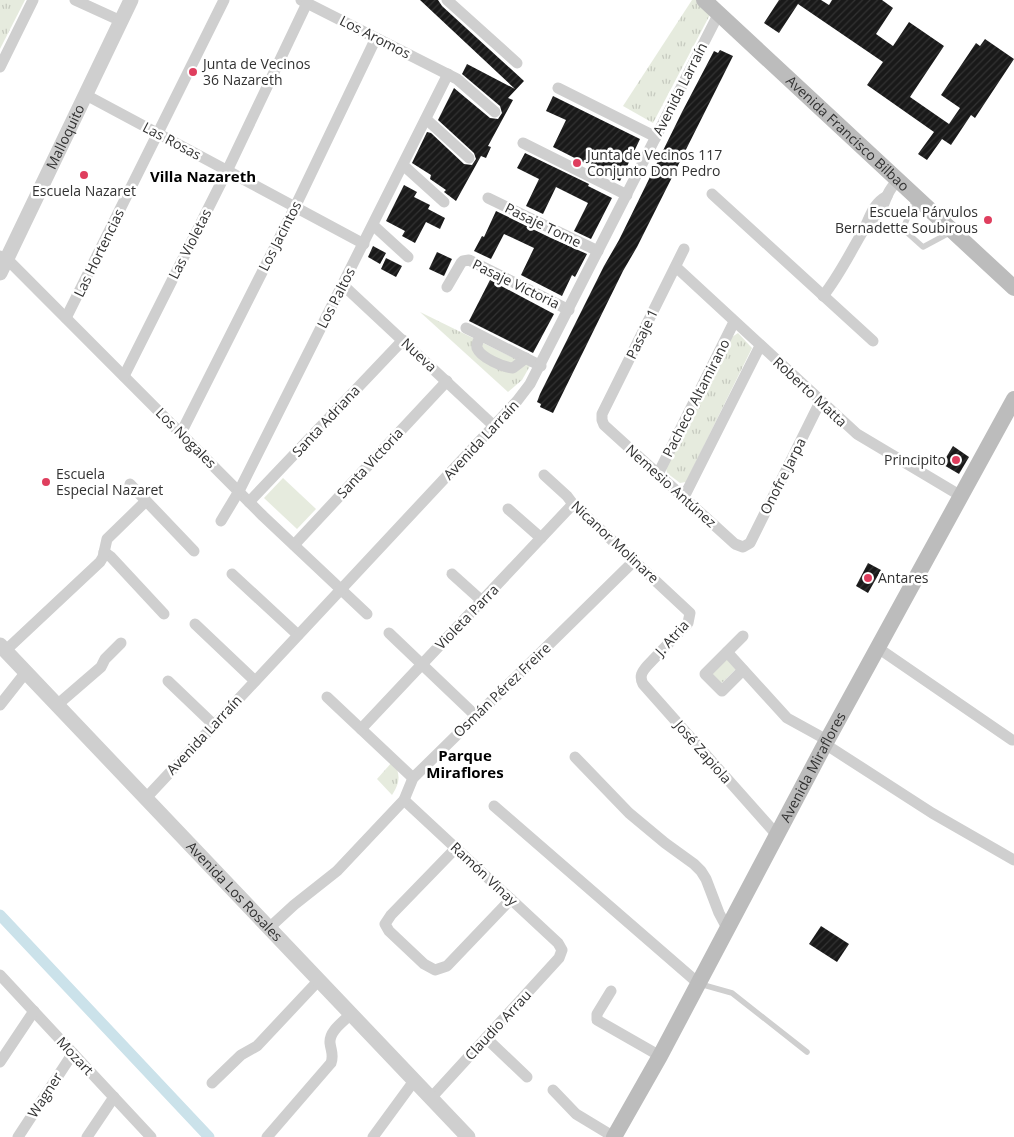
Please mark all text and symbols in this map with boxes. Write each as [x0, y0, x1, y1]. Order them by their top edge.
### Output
street label: Los Aromos [337, 11, 414, 63]
street label: Avenida Larraín [648, 39, 711, 139]
place label: Junta de Vecinos 36 Nazareth [201, 54, 311, 89]
marker: Junta de Vecinos 36 Nazareth [187, 66, 199, 78]
street label: Avenida Francisco Bilbao [782, 71, 914, 195]
street label: Malloquito [41, 101, 89, 172]
street label: Las Rosas [140, 117, 205, 164]
place label: Junta de Vecinos 117 Conjunto Don Pedro [585, 145, 722, 180]
marker: Junta de Vecinos 117 Conjunto Don Pedro [571, 157, 583, 169]
district label: Villa Nazareth [150, 166, 256, 186]
marker: Escuela Nazaret [78, 169, 90, 181]
place label: Escuela Nazaret [32, 181, 136, 200]
street label: Los Jacintos [254, 197, 306, 274]
street label: Pasaje Tome [502, 198, 585, 251]
place label: Escuela Párvulos Bernadette Soubirous [835, 202, 978, 237]
street label: Las Hortencias [69, 205, 128, 300]
street label: Las Violetas [164, 205, 216, 282]
marker: Escuela Párvulos Bernadette Soubirous [982, 214, 994, 226]
street label: Pasaje Victoria [469, 254, 563, 313]
street label: Los Paltos [312, 264, 359, 331]
street label: Pasaje 1 [621, 305, 662, 362]
street label: Nueva [398, 333, 441, 376]
street label: Pacheco Altamirano [658, 335, 734, 460]
street label: Roberto Matta [769, 352, 851, 431]
street label: Santa Adriana [288, 381, 364, 461]
street label: Avenida Larraín [439, 396, 522, 484]
street label: Los Nogales [152, 403, 221, 472]
street label: Santa Victoria [332, 423, 407, 502]
street label: Onofre Jarpa [755, 434, 810, 517]
street label: Nemesio Antúnez [622, 440, 721, 532]
place label: Principito [884, 450, 946, 469]
marker: Principito [950, 454, 962, 466]
place label: Escuela Especial Nazaret [56, 464, 163, 499]
marker: Escuela Especial Nazaret [40, 476, 52, 488]
street label: Nicanor Molinare [568, 496, 663, 587]
place label: Antares [878, 568, 929, 587]
marker: Antares [862, 572, 874, 584]
street label: Violeta Parra [431, 580, 502, 653]
street label: J. Atria [649, 616, 693, 661]
street label: Osmán Pérez Freire [449, 638, 555, 741]
street label: Avenida Larraín [162, 691, 245, 779]
street label: Avenida Miraflores [775, 708, 850, 825]
street label: José Zapiola [669, 715, 736, 787]
district label: Parque Miraflores [426, 745, 504, 782]
street label: Avenida Los Rosales [182, 837, 287, 945]
street label: Ramón Vinay [447, 838, 523, 910]
street label: Claudio Arrau [460, 985, 535, 1064]
street label: Mozart [53, 1032, 98, 1079]
street label: Wagner [23, 1068, 66, 1121]

